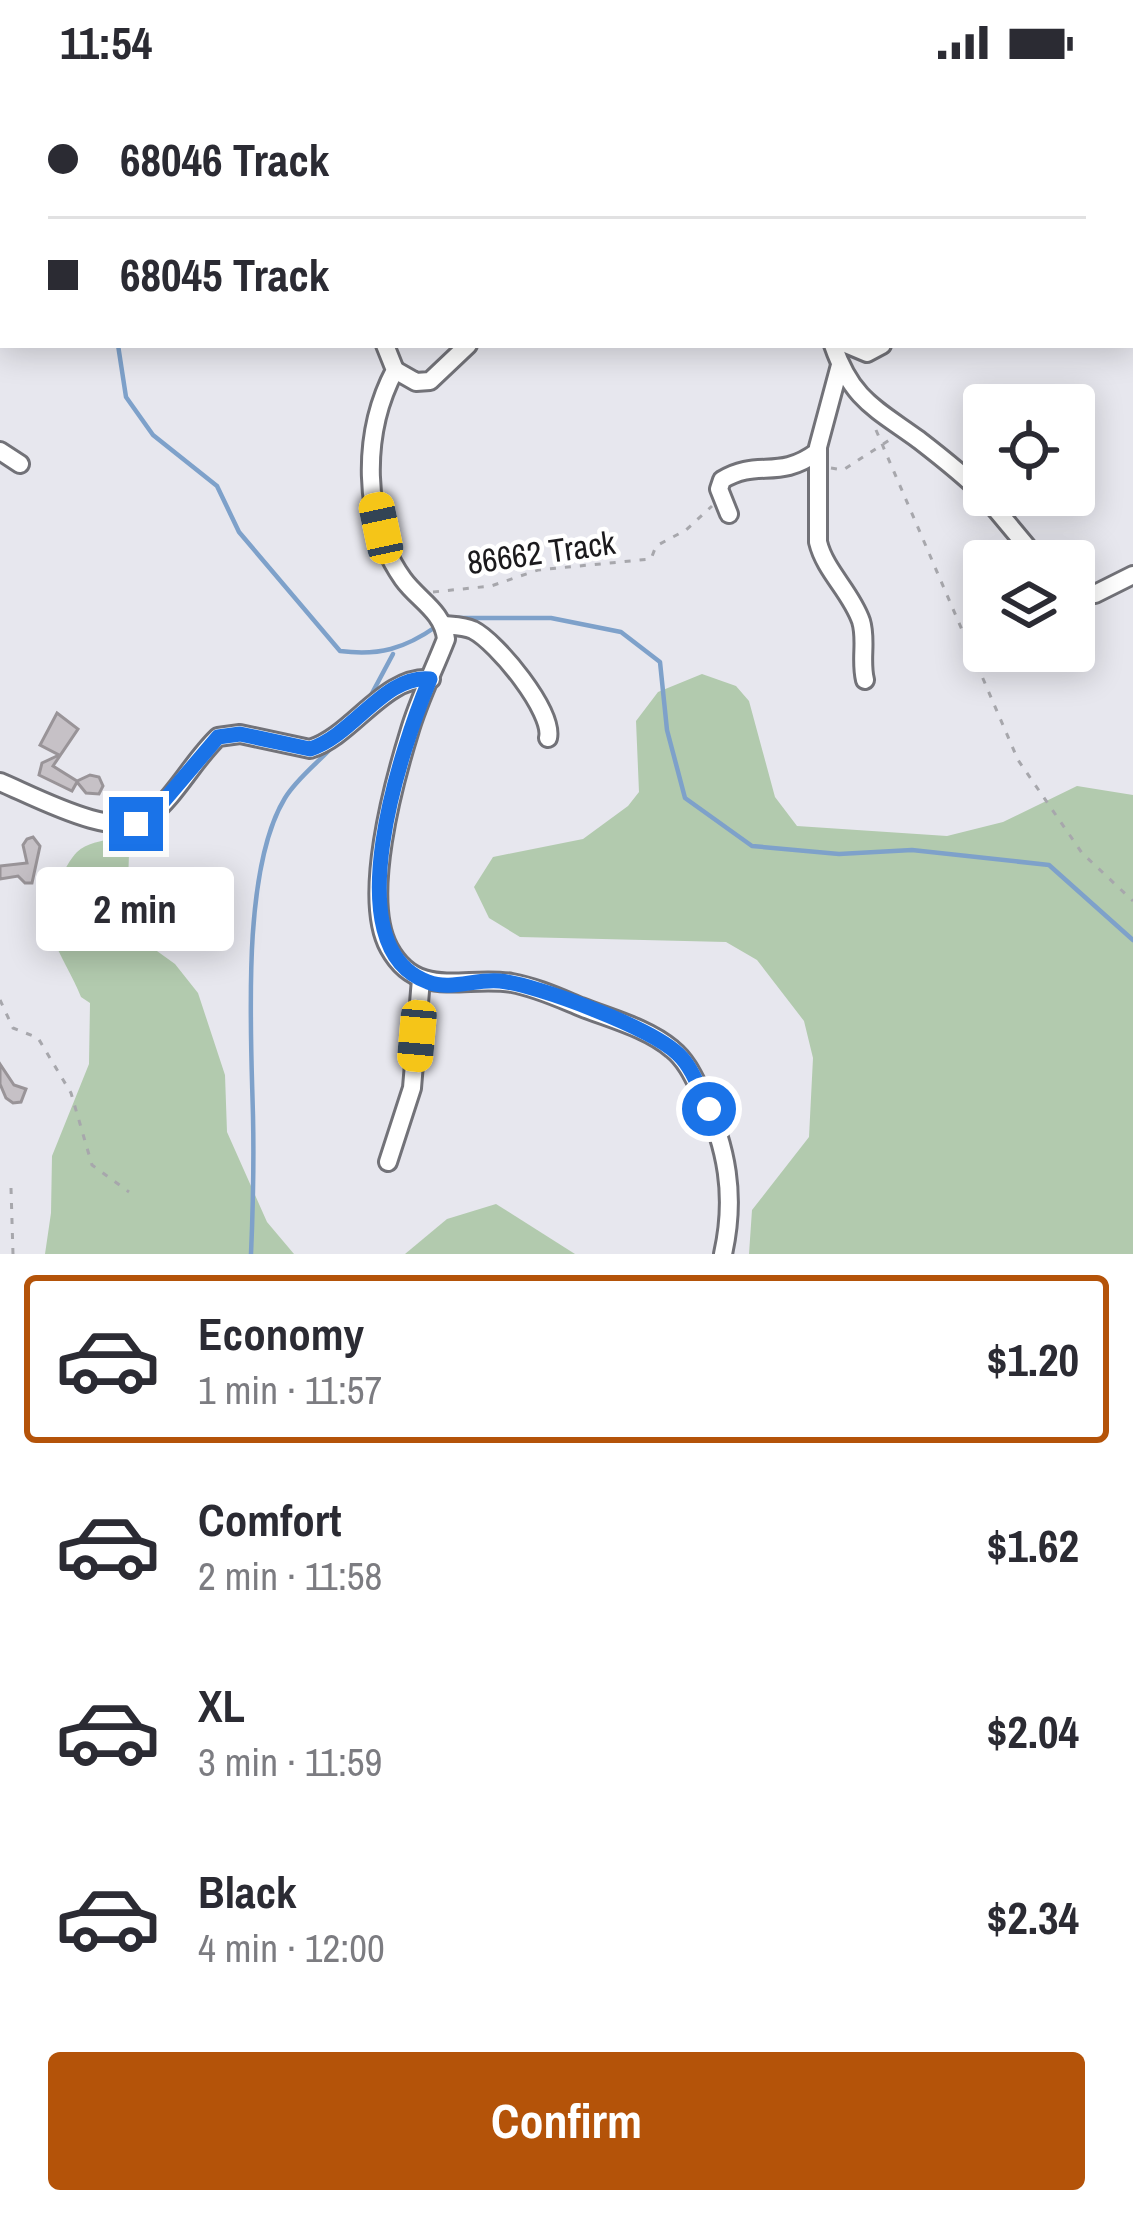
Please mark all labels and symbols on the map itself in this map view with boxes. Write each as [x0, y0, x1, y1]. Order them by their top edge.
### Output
car [356, 489, 406, 567]
street label: 86662 Track [464, 520, 618, 584]
route end [109, 797, 163, 851]
callout: 2 min [37, 866, 235, 950]
car [396, 999, 438, 1073]
route start [682, 1082, 736, 1136]

